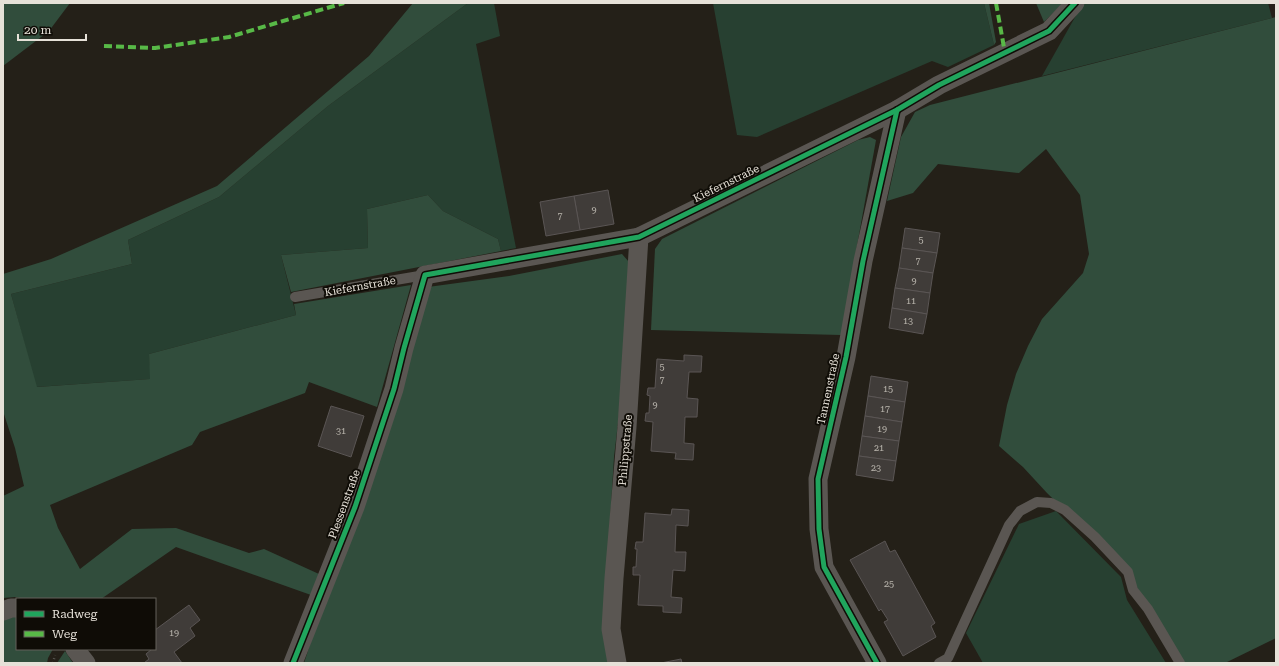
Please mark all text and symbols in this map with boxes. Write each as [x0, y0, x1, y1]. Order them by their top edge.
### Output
scale bar [18, 16, 86, 42]
text: 20 m [24, 23, 51, 37]
street label: Kiefernstraße [691, 162, 761, 205]
house number: 9 [591, 205, 597, 215]
house number: 7 [557, 211, 563, 221]
house number: 5 [918, 235, 924, 245]
house number: 7 [915, 256, 921, 266]
street label: Kiefernstraße [323, 274, 397, 299]
house number: 9 [911, 276, 917, 286]
house number: 11 [906, 296, 916, 306]
house number: 13 [903, 316, 913, 326]
street label: Tannenstraße [815, 352, 842, 426]
house number: 5 [659, 362, 665, 372]
house number: 7 [659, 375, 665, 385]
house number: 15 [883, 384, 893, 394]
house number: 9 [652, 400, 658, 410]
house number: 17 [880, 404, 890, 414]
street label: Philippstraße [616, 414, 635, 486]
house number: 19 [877, 424, 887, 434]
house number: 31 [336, 426, 346, 436]
house number: 21 [874, 443, 884, 453]
house number: 23 [871, 463, 881, 473]
street label: Plessenstraße [326, 468, 363, 540]
house number: 25 [884, 579, 894, 589]
legend [16, 598, 156, 650]
text: Radweg [52, 607, 98, 621]
text: Weg [52, 627, 77, 641]
house number: 19 [169, 628, 179, 638]

